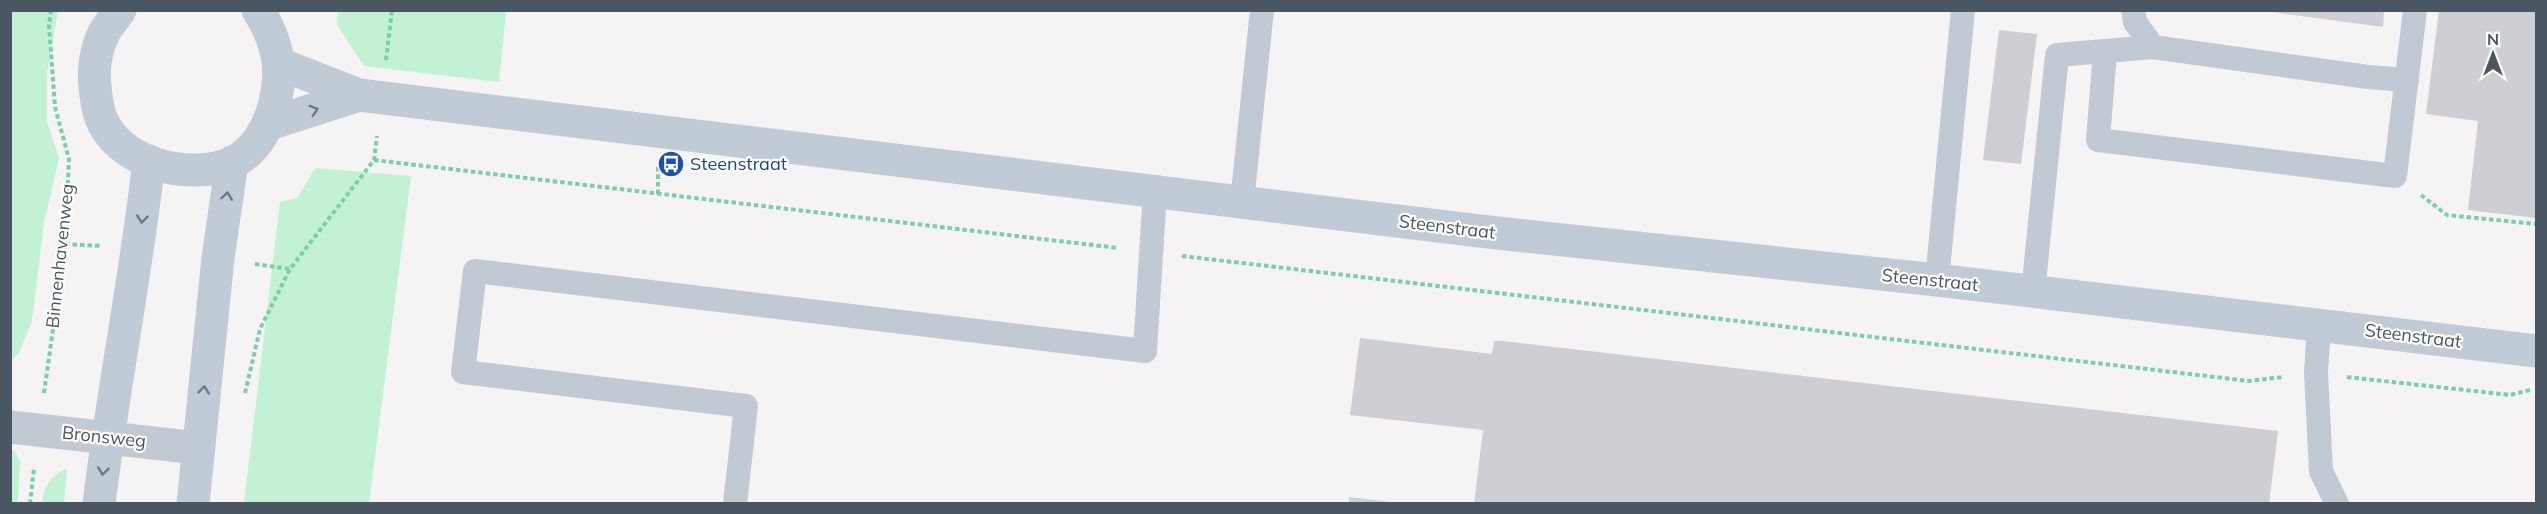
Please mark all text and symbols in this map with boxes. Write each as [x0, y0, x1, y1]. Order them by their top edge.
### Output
north arrow [2463, 24, 2523, 84]
text: N [2487, 29, 2499, 49]
one-way arrow [308, 104, 319, 117]
bus stop icon: Steenstraat [656, 149, 686, 179]
place label: Steenstraat [690, 152, 787, 175]
street label: Binnenhavenweg [40, 183, 79, 329]
one-way arrow [221, 191, 233, 201]
street label: Steenstraat [1398, 209, 1497, 244]
one-way arrow [136, 215, 149, 224]
street label: Steenstraat [1881, 263, 1979, 296]
street label: Steenstraat [2364, 318, 2463, 353]
one-way arrow [197, 385, 210, 394]
street label: Bronsweg [61, 421, 147, 452]
one-way arrow [97, 466, 110, 475]

